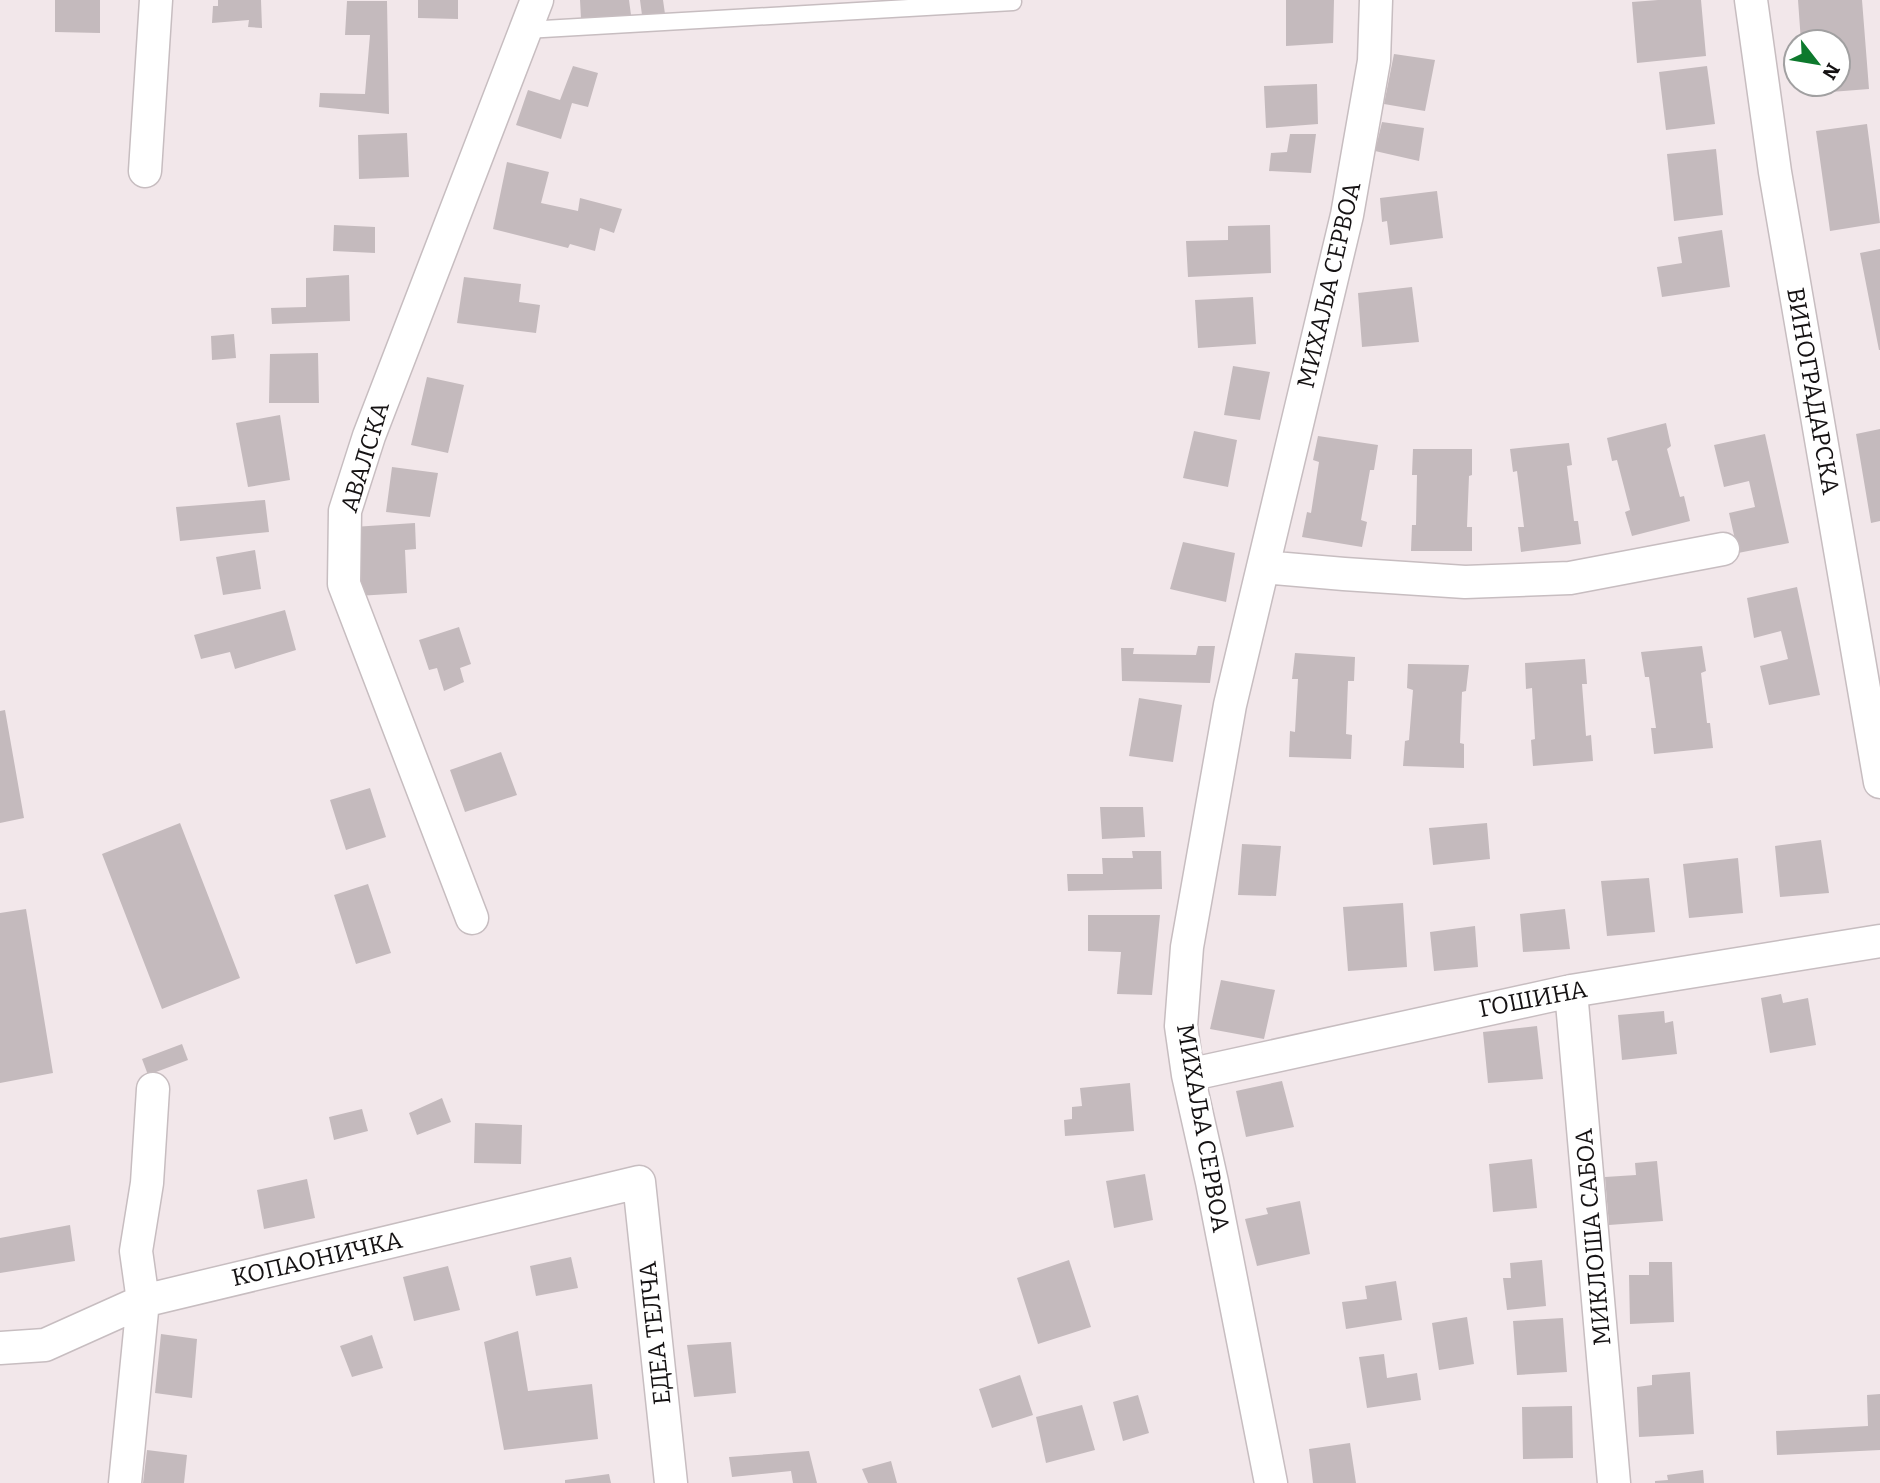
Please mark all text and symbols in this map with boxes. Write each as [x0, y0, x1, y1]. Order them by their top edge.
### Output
north arrow [1782, 28, 1852, 98]
text: N [1817, 59, 1845, 84]
street label: МИХАЉА СЕРВОА [1292, 179, 1366, 391]
street label: ВИНОГРАДАРСКА [1781, 285, 1845, 497]
street label: АВАЛСКА [335, 398, 395, 516]
street label: ГОШИНА [1477, 975, 1589, 1023]
street label: МИХАЉА СЕРВОА [1171, 1022, 1235, 1234]
street label: МИКЛОША САБОА [1570, 1127, 1616, 1347]
street label: КОПАОНИЧКА [229, 1226, 405, 1292]
street label: ЕДЕА ТЕЛЧА [634, 1260, 676, 1406]

